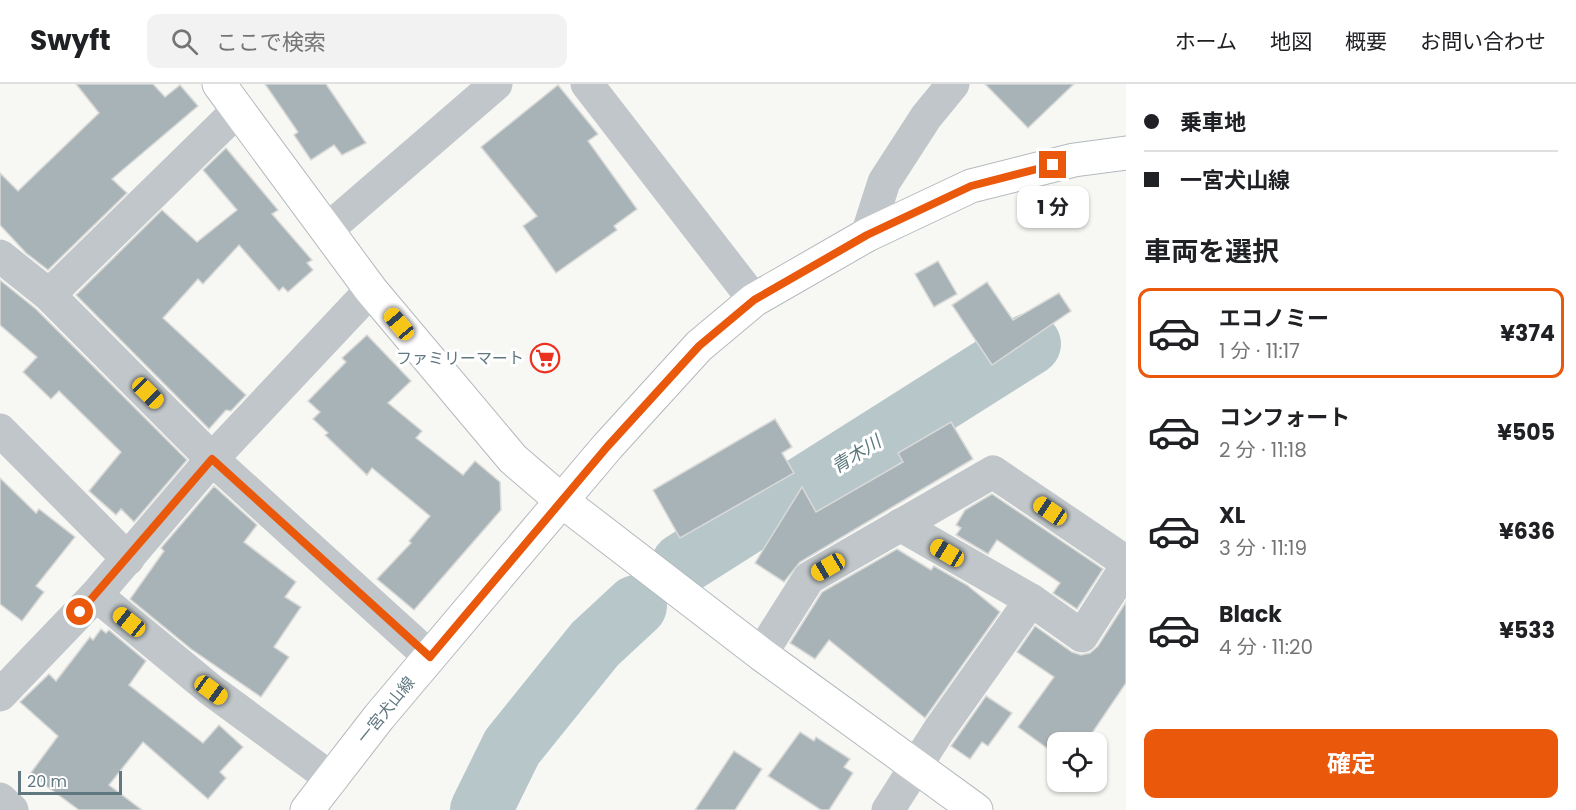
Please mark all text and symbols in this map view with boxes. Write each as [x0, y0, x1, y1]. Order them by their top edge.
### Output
search box [147, 14, 567, 68]
text: Swyft [30, 21, 111, 60]
icon: search [168, 25, 201, 58]
text: ここで検索 [216, 27, 326, 58]
text: ホーム [1175, 27, 1237, 56]
text: 地図 [1270, 27, 1312, 56]
text: 概要 [1345, 27, 1387, 56]
text: お問い合わせ [1420, 27, 1546, 56]
text: 乗車地 [1180, 107, 1246, 138]
route end [1039, 151, 1066, 178]
text: 一宮犬山線 [1180, 165, 1290, 196]
callout: 1 分 [1017, 186, 1089, 228]
text: 1 分 [1037, 193, 1069, 221]
text: 車両を選択 [1144, 233, 1279, 270]
text: エコノミー [1219, 303, 1329, 334]
car [381, 304, 417, 344]
icon: car [1147, 306, 1201, 360]
text: ¥374 [1500, 318, 1555, 349]
text: 1 分 · 11:17 [1219, 337, 1300, 365]
supermarket icon: ファミリーマート [529, 342, 561, 374]
place label: ファミリーマート [396, 347, 524, 370]
car [129, 374, 167, 412]
text: コンフォート [1219, 402, 1350, 433]
icon: car [1147, 405, 1201, 459]
text: ¥505 [1497, 417, 1555, 448]
water label: 青木川 [826, 428, 887, 479]
text: 2 分 · 11:18 [1219, 436, 1307, 464]
car [1030, 493, 1070, 529]
text: XL [1219, 500, 1245, 531]
icon: car [1147, 504, 1201, 558]
text: ¥636 [1499, 516, 1555, 547]
text: 3 分 · 11:19 [1219, 534, 1307, 562]
car [927, 536, 967, 570]
car [808, 550, 848, 584]
route start [66, 598, 93, 625]
text: Black [1219, 599, 1282, 630]
icon: car [1147, 603, 1201, 657]
car [109, 604, 149, 640]
text: ¥533 [1499, 615, 1555, 646]
text: 4 分 · 11:20 [1219, 633, 1313, 661]
car [191, 672, 231, 708]
street label: 一宮犬山線 [352, 672, 420, 748]
button: 確定 [1144, 729, 1558, 798]
map controls [1047, 732, 1107, 792]
button: locate [1047, 732, 1107, 792]
scale bar [18, 768, 122, 796]
text: 20 m [27, 770, 67, 793]

